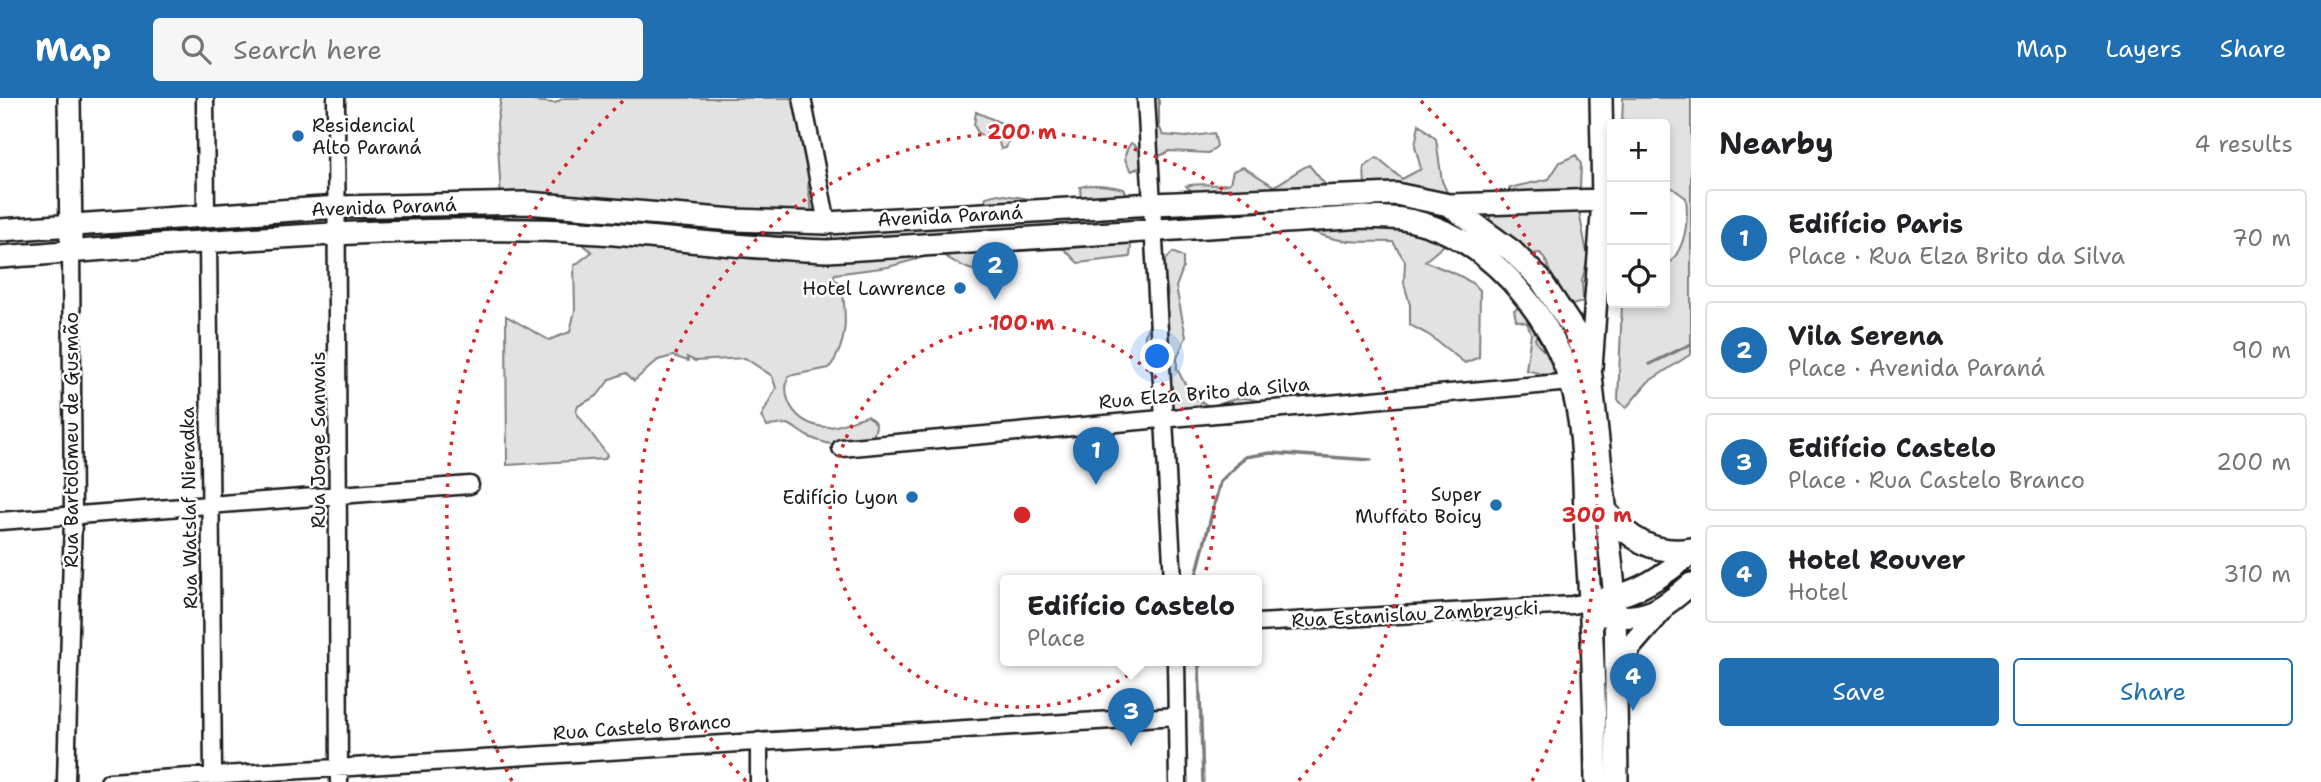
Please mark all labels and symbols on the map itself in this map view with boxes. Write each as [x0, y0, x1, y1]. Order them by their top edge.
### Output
place label: Residencial Alto Paraná [312, 113, 422, 160]
text: 200 m [987, 118, 1057, 146]
marker: Residencial Alto Paraná [290, 128, 306, 144]
street label: Avenida Paraná [311, 192, 457, 222]
street label: Avenida Paraná [877, 200, 1023, 232]
pin: 2 [972, 242, 1018, 300]
place label: Hotel Lawrence [802, 276, 946, 301]
marker: Hotel Lawrence [952, 280, 968, 296]
text: 100 m [990, 309, 1054, 337]
street label: Rua Bartolomeu de Gusmão [59, 312, 84, 568]
your location [1140, 339, 1174, 373]
street label: Rua Jorge Sanwais [306, 351, 331, 529]
street label: Rua Elza Brito da Silva [1098, 371, 1311, 415]
street label: Rua Watslaf Nieradka [175, 406, 203, 609]
pin: 1 [1073, 427, 1119, 485]
place label: Super Muffato Boicy [1355, 482, 1482, 529]
place label: Edifício Lyon [782, 485, 898, 510]
marker: Edifício Lyon [904, 489, 920, 505]
marker: Super Muffato Boicy [1488, 497, 1504, 513]
text: 300 m [1562, 501, 1632, 529]
centre of rings [1010, 503, 1034, 527]
street label: Rua Estanislau Zambrzycki [1291, 595, 1539, 633]
pin: 4 [1610, 653, 1656, 711]
pin: 3 [1108, 688, 1154, 746]
street label: Rua Castelo Branco [552, 708, 732, 746]

